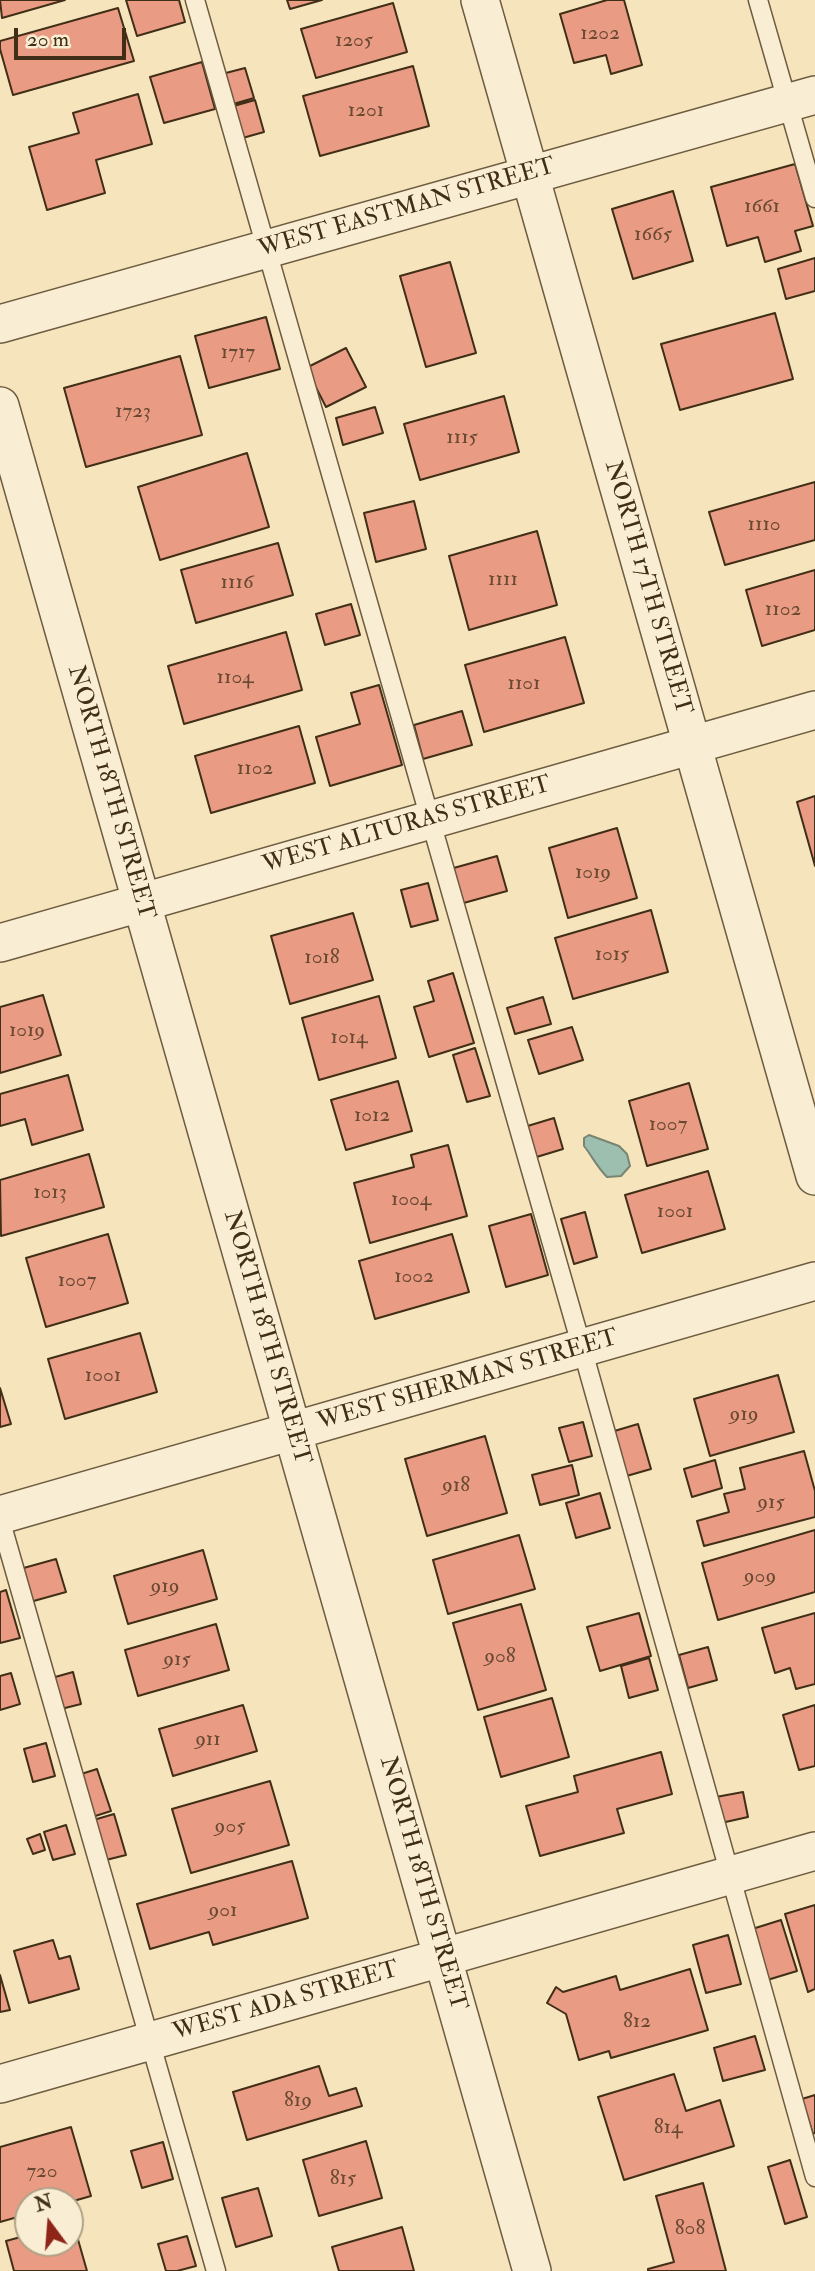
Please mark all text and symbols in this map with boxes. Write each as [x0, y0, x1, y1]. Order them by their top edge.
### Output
scale bar [18, 14, 130, 58]
house number: 1202 [580, 21, 620, 47]
text: 20 m [27, 26, 69, 53]
house number: 1205 [335, 28, 373, 54]
house number: 1201 [348, 98, 384, 124]
street label: WEST EASTMAN STREET [255, 153, 559, 265]
house number: 1661 [744, 194, 780, 220]
house number: 1665 [634, 222, 672, 248]
house number: 1717 [221, 340, 255, 366]
house number: 1723 [115, 399, 151, 425]
house number: 1115 [446, 425, 478, 451]
street label: NORTH 17TH STREET [597, 458, 697, 718]
house number: 1110 [747, 512, 781, 538]
house number: 1111 [488, 567, 518, 593]
house number: 1116 [221, 570, 253, 596]
house number: 1102 [765, 597, 801, 623]
street label: NORTH 18TH STREET [60, 663, 160, 923]
house number: 1104 [217, 665, 253, 691]
house number: 1101 [508, 671, 540, 697]
house number: 1102 [237, 756, 273, 782]
street label: WEST ALTURAS STREET [260, 771, 554, 881]
house number: 1019 [575, 860, 611, 886]
house number: 1015 [595, 942, 629, 968]
house number: 1018 [304, 945, 340, 971]
house number: 1019 [9, 1018, 45, 1044]
house number: 1014 [331, 1025, 367, 1051]
house number: 1012 [354, 1103, 390, 1129]
house number: 1007 [649, 1112, 687, 1138]
house number: 1013 [33, 1180, 67, 1206]
house number: 1004 [391, 1187, 431, 1213]
house number: 1001 [657, 1199, 693, 1225]
street label: NORTH 18TH STREET [216, 1208, 316, 1468]
house number: 1002 [394, 1264, 434, 1290]
house number: 1007 [58, 1268, 96, 1294]
street label: WEST SHERMAN STREET [314, 1324, 622, 1438]
house number: 1001 [85, 1363, 121, 1389]
house number: 919 [730, 1402, 758, 1428]
house number: 918 [442, 1473, 470, 1499]
house number: 915 [757, 1490, 785, 1516]
house number: 909 [744, 1564, 776, 1590]
house number: 919 [151, 1574, 179, 1600]
house number: 908 [484, 1644, 516, 1670]
house number: 915 [163, 1647, 191, 1673]
house number: 911 [195, 1727, 221, 1753]
street label: NORTH 18TH STREET [372, 1754, 472, 2014]
house number: 905 [215, 1814, 245, 1840]
house number: 901 [209, 1898, 237, 1924]
street label: WEST ADA STREET [170, 1956, 402, 2048]
house number: 812 [623, 2009, 651, 2035]
house number: 819 [284, 2088, 312, 2114]
house number: 814 [654, 2115, 682, 2141]
house number: 720 [26, 2159, 58, 2185]
house number: 815 [330, 2166, 356, 2192]
north arrow [14, 2187, 84, 2257]
text: N [32, 2190, 55, 2218]
house number: 808 [675, 2216, 705, 2242]

